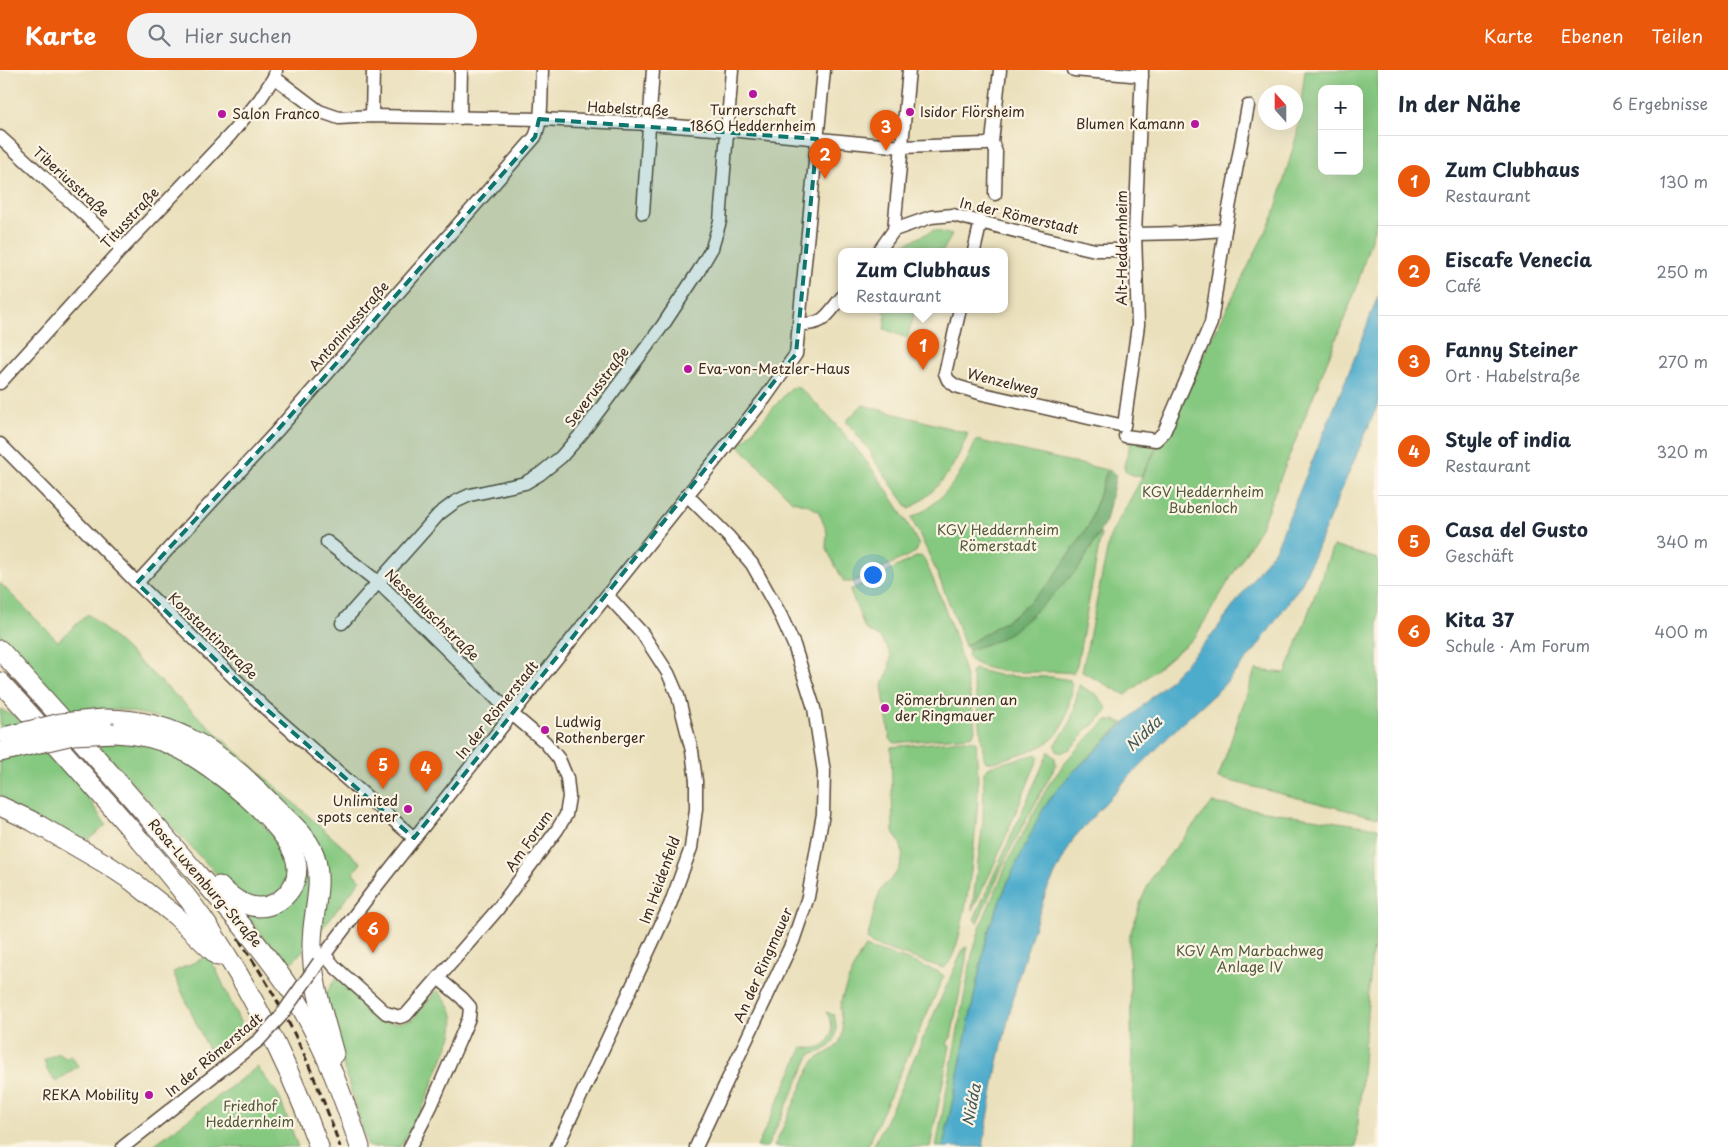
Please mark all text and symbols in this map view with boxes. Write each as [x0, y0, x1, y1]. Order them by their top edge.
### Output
search box [127, 13, 477, 58]
text: Karte [25, 17, 97, 53]
icon: search [145, 21, 173, 49]
text: Hier suchen [185, 21, 292, 49]
text: Karte [1484, 22, 1533, 49]
text: Ebenen [1561, 22, 1624, 49]
text: Teilen [1652, 22, 1703, 49]
north arrow [1258, 85, 1303, 130]
map controls [1318, 85, 1363, 175]
button: + [1318, 85, 1363, 130]
text: In der Nähe [1398, 87, 1520, 119]
marker: Turnerschaft 1860 Heddernheim [747, 88, 759, 100]
text: 6 Ergebnisse [1612, 91, 1708, 115]
street label: Habelstraße [587, 96, 669, 121]
place label: Turnerschaft 1860 Heddernheim [690, 99, 816, 136]
place label: Isidor Flörsheim [920, 101, 1025, 122]
place label: Salon Franco [232, 103, 320, 124]
marker: Isidor Flörsheim [904, 106, 916, 118]
marker: Salon Franco [216, 108, 228, 120]
pin: 3 [870, 110, 902, 151]
place label: Blumen Kamann [1076, 113, 1185, 134]
marker: Blumen Kamann [1189, 118, 1201, 130]
button: − [1318, 130, 1363, 175]
pin: 2 [809, 138, 841, 179]
street label: Tiberiusstraße [28, 141, 114, 222]
text: Zum Clubhaus [1445, 155, 1580, 183]
text: 1 [1410, 169, 1418, 193]
text: 130 m [1660, 169, 1708, 193]
street label: Titusstraße [96, 182, 164, 253]
text: Restaurant [1445, 183, 1531, 207]
street label: Alt-Heddernheim [1111, 190, 1132, 306]
street label: In der Römerstadt [958, 192, 1081, 239]
text: Eiscafe Venecia [1445, 245, 1592, 273]
popup [838, 248, 1008, 313]
text: Zum Clubhaus [856, 255, 990, 283]
text: 2 [1408, 259, 1420, 283]
text: 250 m [1657, 259, 1708, 283]
text: Café [1445, 273, 1481, 297]
street label: Antoninusstraße [304, 276, 394, 375]
text: Restaurant [856, 283, 941, 307]
pin: 1 [907, 329, 939, 370]
text: Fanny Steiner [1445, 335, 1578, 363]
street label: Severusstraße [559, 342, 634, 431]
text: 3 [1409, 349, 1419, 373]
text: 270 m [1658, 349, 1708, 373]
place label: Eva-von-Metzler-Haus [698, 358, 850, 379]
street label: Wenzelweg [965, 362, 1041, 401]
marker: Eva-von-Metzler-Haus [682, 363, 694, 375]
text: Ort · Habelstraße [1445, 363, 1580, 387]
text: Style of india [1445, 425, 1571, 453]
text: 4 [1409, 439, 1419, 463]
text: 320 m [1657, 439, 1708, 463]
text: Restaurant [1445, 453, 1531, 477]
park label: KGV Heddernheim Bubenloch [1142, 481, 1264, 518]
text: Casa del Gusto [1445, 515, 1588, 543]
park label: KGV Heddernheim Römerstadt [937, 519, 1059, 556]
text: 5 [1409, 529, 1419, 553]
text: 340 m [1656, 529, 1708, 553]
text: Geschäft [1445, 543, 1514, 567]
your location [860, 562, 886, 588]
street label: Nesselbuschstraße [380, 564, 484, 665]
street label: Konstantinstraße [164, 587, 263, 684]
text: Kita 37 [1445, 605, 1514, 633]
text: 6 [1408, 619, 1420, 643]
text: 400 m [1655, 619, 1708, 643]
text: Schule · Am Forum [1445, 633, 1590, 657]
street label: In der Römerstadt [450, 656, 543, 763]
place label: Römerbrunnen an der Ringmauer [895, 689, 1017, 726]
marker: Römerbrunnen an der Ringmauer [879, 702, 891, 714]
water label: Nidda [1120, 710, 1167, 756]
place label: Ludwig Rothenberger [555, 711, 645, 748]
marker: Ludwig Rothenberger [539, 724, 551, 736]
pin: 5 [367, 748, 399, 789]
pin: 4 [410, 751, 442, 792]
place label: Unlimited spots center [317, 790, 398, 827]
marker: Unlimited spots center [402, 803, 414, 815]
street label: Am Forum [500, 806, 557, 876]
street label: Rosa-Luxemburg-Straße [143, 814, 267, 952]
street label: Im Heidenfeld [634, 833, 685, 926]
street label: An der Ringmauer [728, 903, 798, 1026]
pin: 6 [357, 912, 389, 953]
park label: KGV Am Marbachweg Anlage IV [1176, 940, 1324, 977]
street label: In der Römerstadt [160, 1007, 267, 1102]
water label: Nidda [955, 1081, 986, 1128]
place label: REKA Mobility [42, 1084, 139, 1105]
marker: REKA Mobility [143, 1089, 155, 1101]
park label: Friedhof Heddernheim [206, 1095, 294, 1132]

